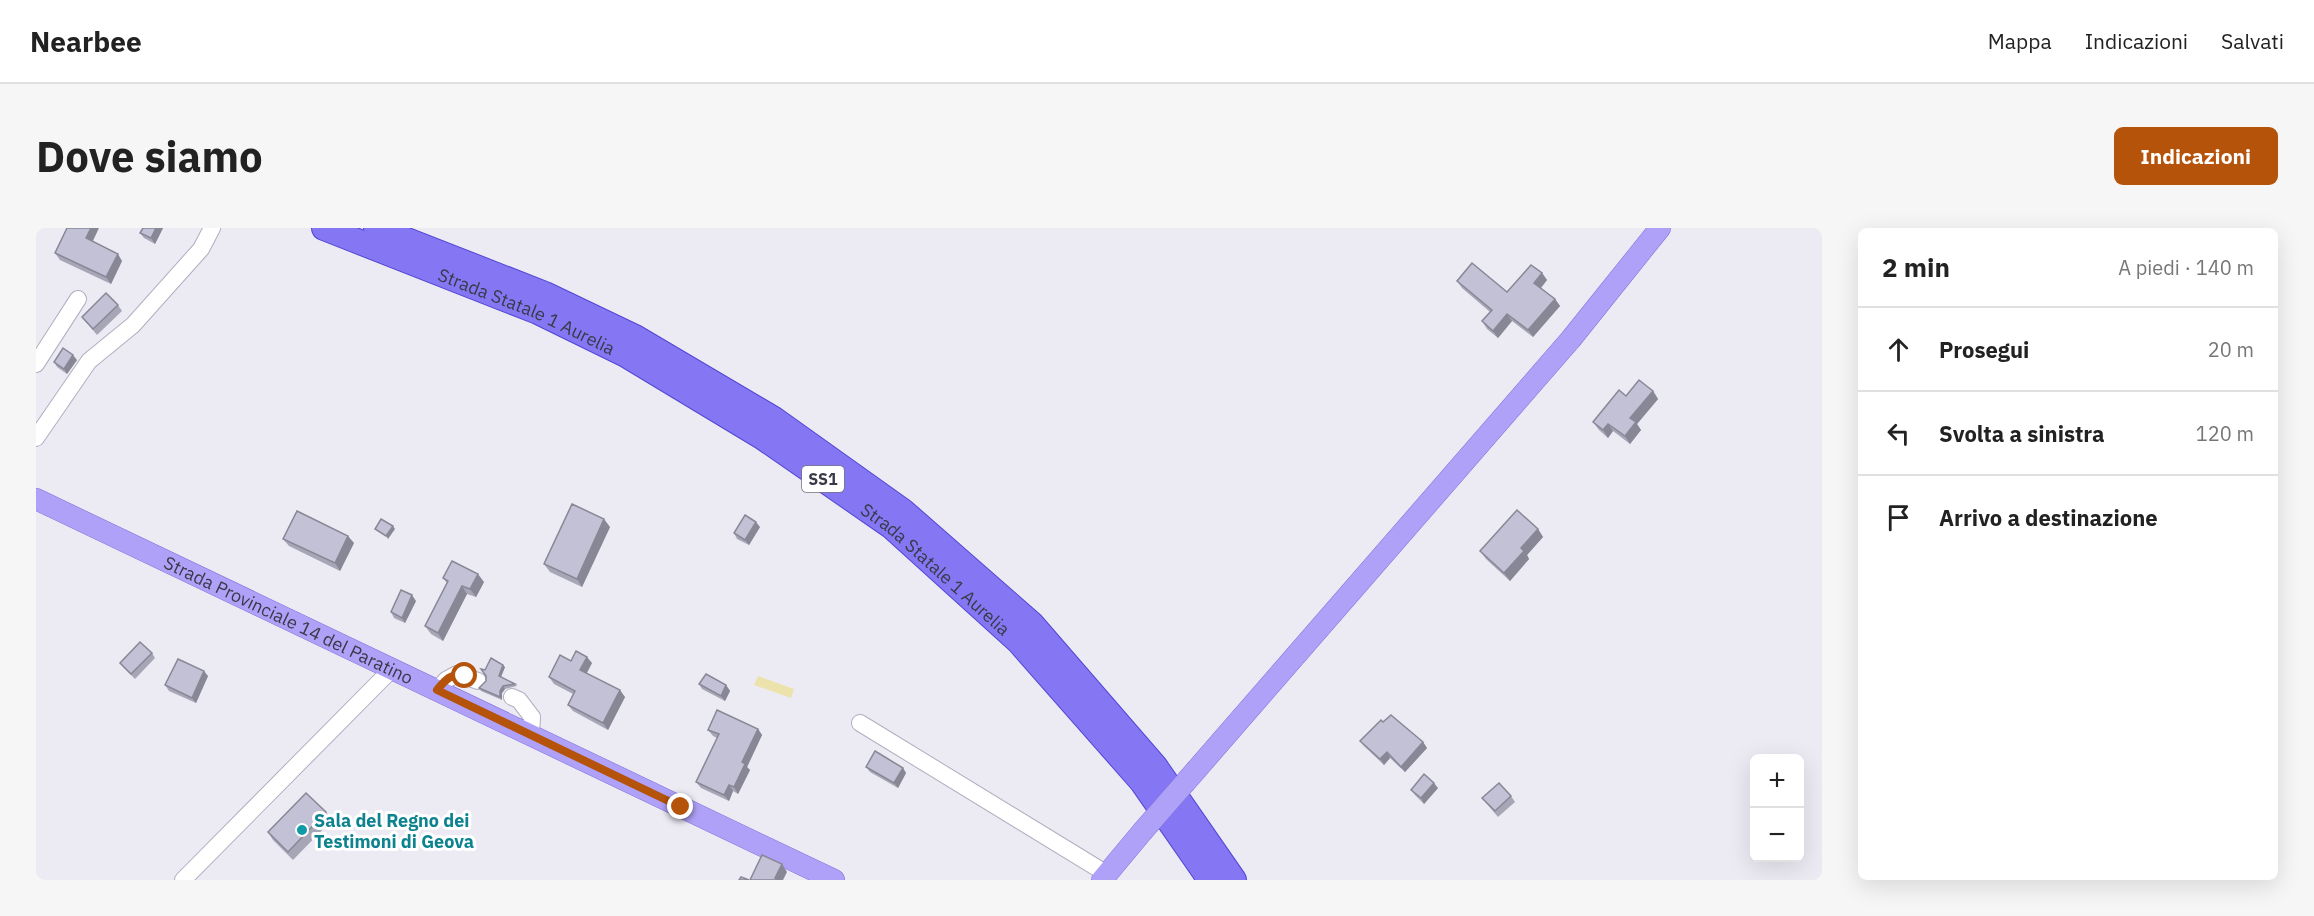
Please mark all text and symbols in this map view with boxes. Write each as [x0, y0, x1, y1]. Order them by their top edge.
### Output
text: Nearbee [30, 23, 142, 60]
text: Mappa [1988, 27, 2052, 55]
text: Indicazioni [2085, 27, 2188, 55]
text: Salvati [2221, 27, 2284, 55]
button: Indicazioni [2114, 127, 2278, 185]
text: Dove siamo [36, 129, 263, 184]
text: 2 min [1882, 250, 1950, 284]
text: A piedi · 140 m [2118, 254, 2254, 281]
street label: Strada Statale 1 Aurelia [435, 262, 619, 360]
icon: ahead [1882, 333, 1915, 366]
text: Prosegui [1939, 335, 2029, 364]
text: 20 m [2208, 336, 2254, 363]
icon: left [1882, 417, 1915, 450]
text: Svolta a sinistra [1939, 419, 2104, 448]
text: 120 m [2196, 420, 2254, 447]
road number: SS1 [802, 466, 844, 492]
street label: Strada Statale 1 Aurelia [856, 497, 1015, 640]
icon: arrive [1882, 501, 1915, 534]
text: Arrivo a destinazione [1939, 503, 2158, 532]
street label: Strada Provinciale 14 del Paratino [160, 550, 417, 689]
route start [451, 662, 477, 688]
map controls [1750, 754, 1804, 862]
button: + [1750, 754, 1804, 808]
route end [667, 793, 693, 819]
button: − [1750, 808, 1804, 862]
place label: Sala del Regno dei Testimoni di Geova [314, 809, 474, 853]
marker: Sala del Regno dei Testimoni di Geova [295, 823, 309, 837]

